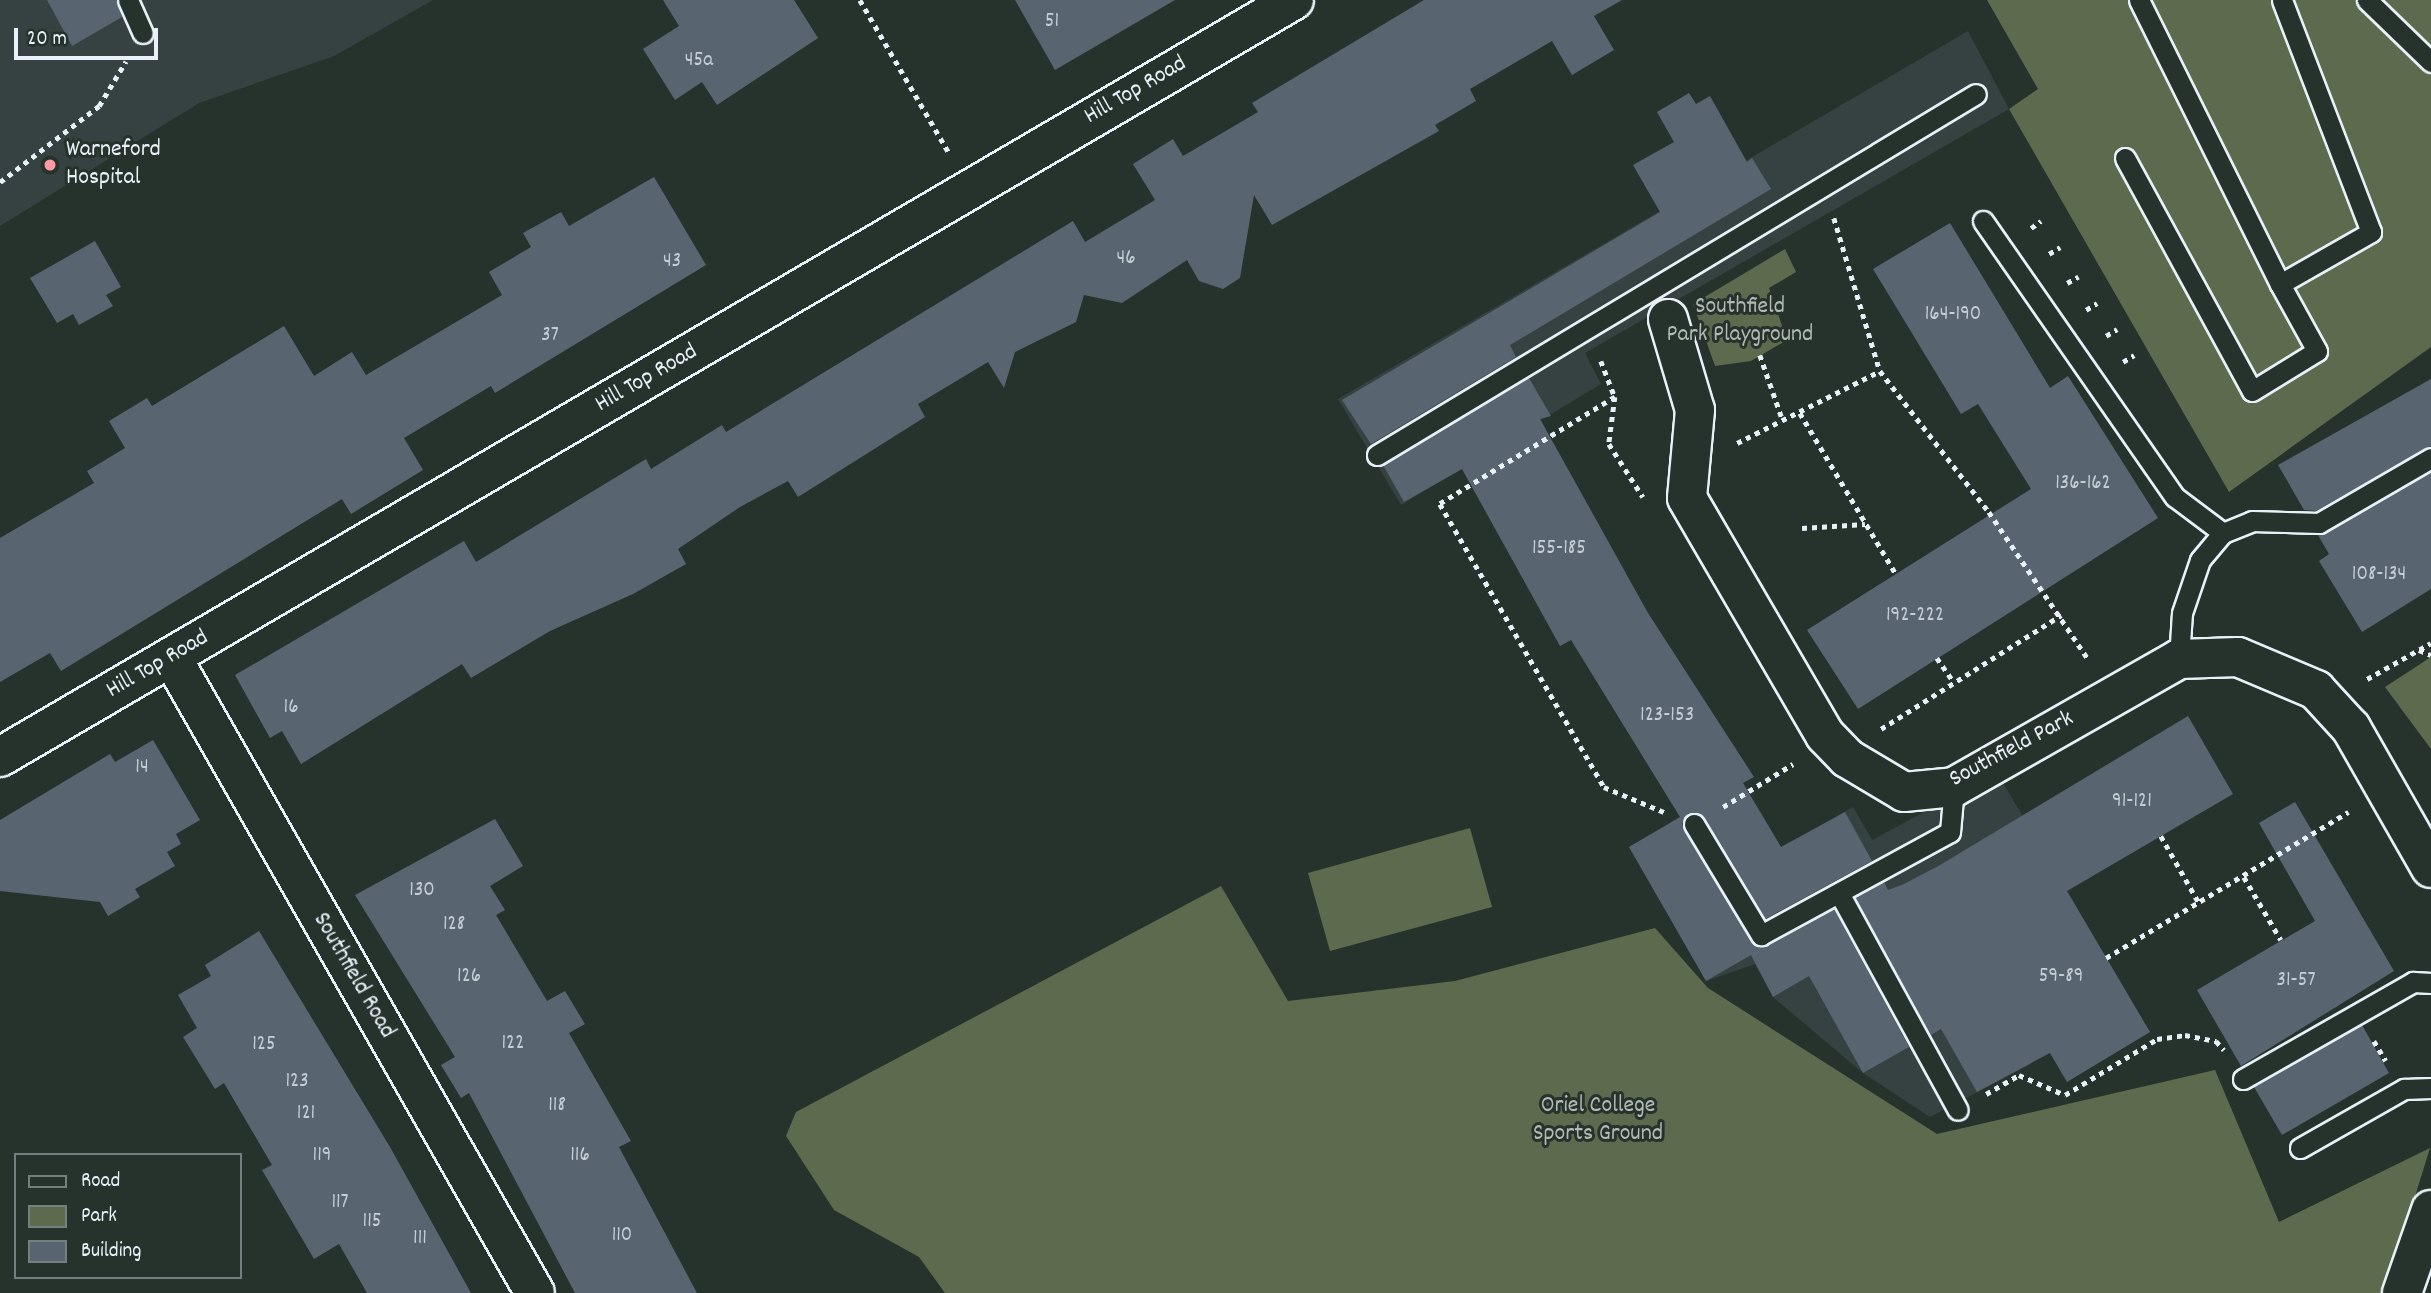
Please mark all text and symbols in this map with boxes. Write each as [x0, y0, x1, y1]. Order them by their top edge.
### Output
house number: 51 [1045, 9, 1059, 35]
scale bar [18, 14, 161, 58]
text: 20 m [27, 25, 67, 55]
house number: 45a [685, 48, 713, 74]
street label: Hill Top Road [1080, 50, 1192, 132]
place label: Warneford Hospital [66, 137, 161, 193]
marker: Warneford Hospital [40, 155, 60, 175]
house number: 46 [1116, 246, 1136, 272]
house number: 43 [663, 249, 681, 275]
park label: Southfield Park Playground [1667, 294, 1813, 350]
house number: 164-190 [1925, 302, 1981, 328]
house number: 37 [541, 323, 559, 349]
street label: Hill Top Road [591, 338, 703, 420]
house number: 136-162 [2055, 471, 2111, 497]
house number: 155-185 [1532, 536, 1586, 562]
house number: 108-134 [2352, 562, 2406, 588]
house number: 192-222 [1886, 603, 1944, 629]
street label: Hill Top Road [102, 624, 214, 706]
house number: 16 [284, 695, 298, 721]
house number: 123-153 [1640, 703, 1694, 729]
street label: Southfield Park [1945, 705, 2079, 795]
house number: 14 [135, 755, 149, 781]
house number: 91-121 [2112, 789, 2152, 815]
house number: 130 [409, 878, 435, 904]
street label: Southfield Road [305, 908, 401, 1044]
house number: 128 [443, 912, 465, 938]
house number: 126 [457, 964, 481, 990]
house number: 59-89 [2039, 964, 2083, 990]
house number: 31-57 [2277, 968, 2315, 994]
house number: 122 [502, 1031, 524, 1057]
house number: 125 [252, 1032, 276, 1058]
house number: 123 [285, 1069, 309, 1095]
house number: 118 [548, 1093, 566, 1119]
park label: Oriel College Sports Ground [1533, 1093, 1663, 1149]
house number: 121 [297, 1101, 315, 1127]
house number: 119 [313, 1143, 331, 1169]
house number: 116 [570, 1143, 590, 1169]
legend [14, 1153, 242, 1279]
text: Road [81, 1167, 120, 1197]
house number: 117 [331, 1190, 349, 1216]
text: Park [81, 1202, 117, 1232]
house number: 115 [363, 1209, 381, 1235]
house number: 110 [612, 1223, 632, 1249]
house number: 111 [413, 1226, 427, 1252]
text: Building [81, 1237, 141, 1267]

